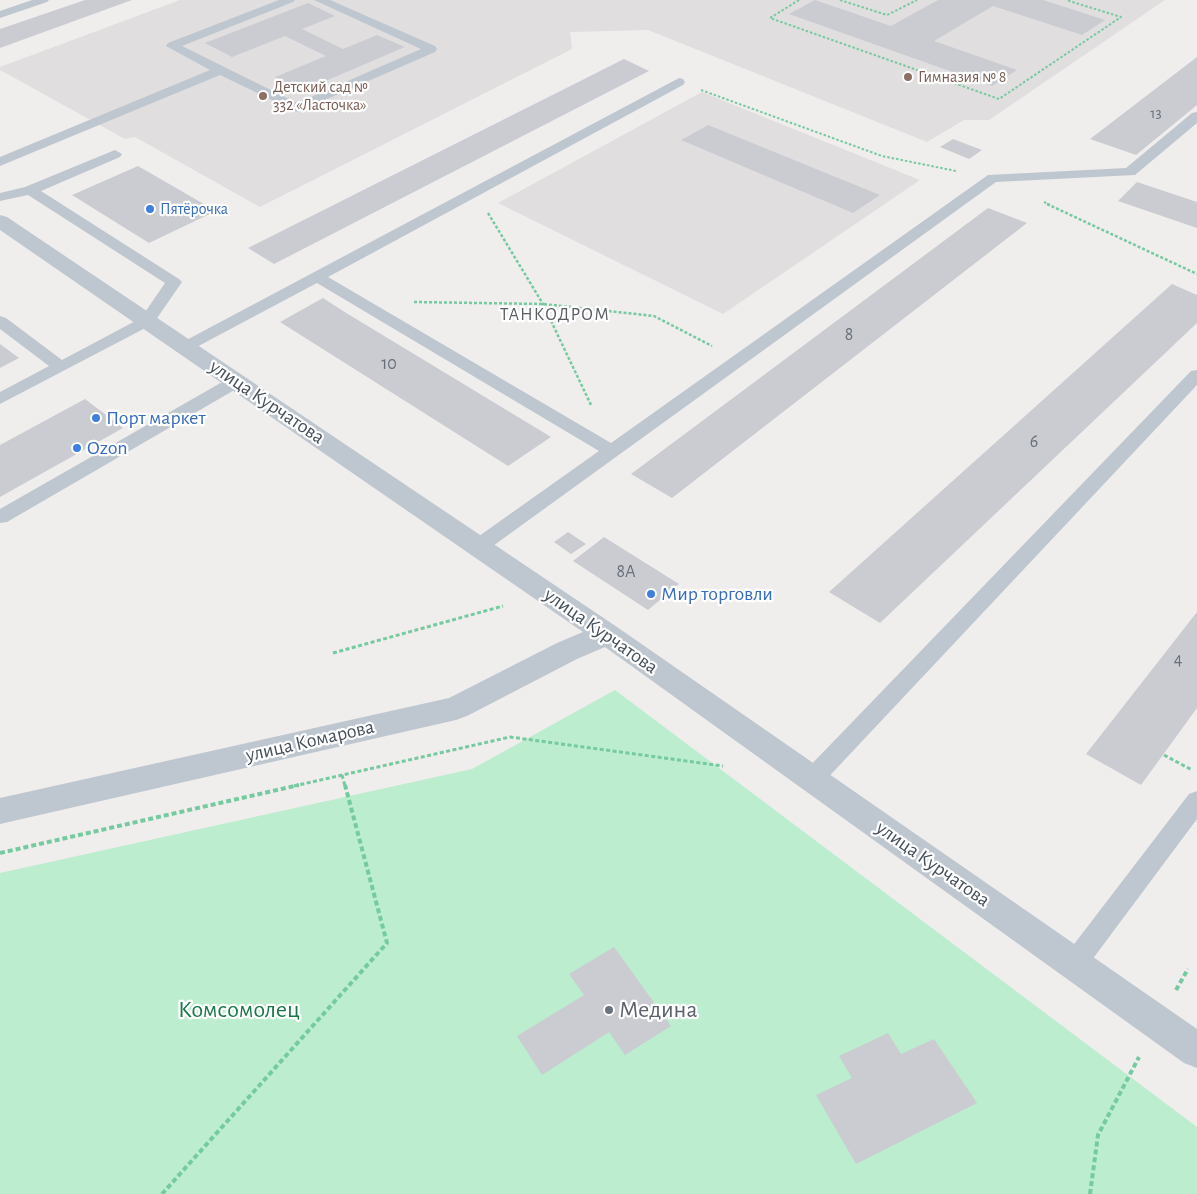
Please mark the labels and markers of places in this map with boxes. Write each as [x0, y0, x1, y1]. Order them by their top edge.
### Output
place label: Гимназия № 8 [918, 67, 1006, 87]
marker: Гимназия № 8 [902, 71, 914, 83]
place label: Детский сад № 332 «Ласточка» [273, 77, 368, 115]
marker: Детский сад № 332 «Ласточка» [257, 90, 269, 102]
place label: Пятёрочка [160, 199, 228, 219]
marker: Пятёрочка [144, 203, 156, 215]
place label: Порт маркет [106, 406, 206, 430]
marker: Порт маркет [90, 412, 102, 424]
place label: Ozon [87, 436, 128, 460]
marker: Ozon [71, 442, 83, 454]
place label: Мир торговли [661, 582, 773, 606]
marker: Мир торговли [645, 588, 657, 600]
place label: Медина [619, 996, 697, 1024]
marker: Медина [603, 1004, 615, 1016]

